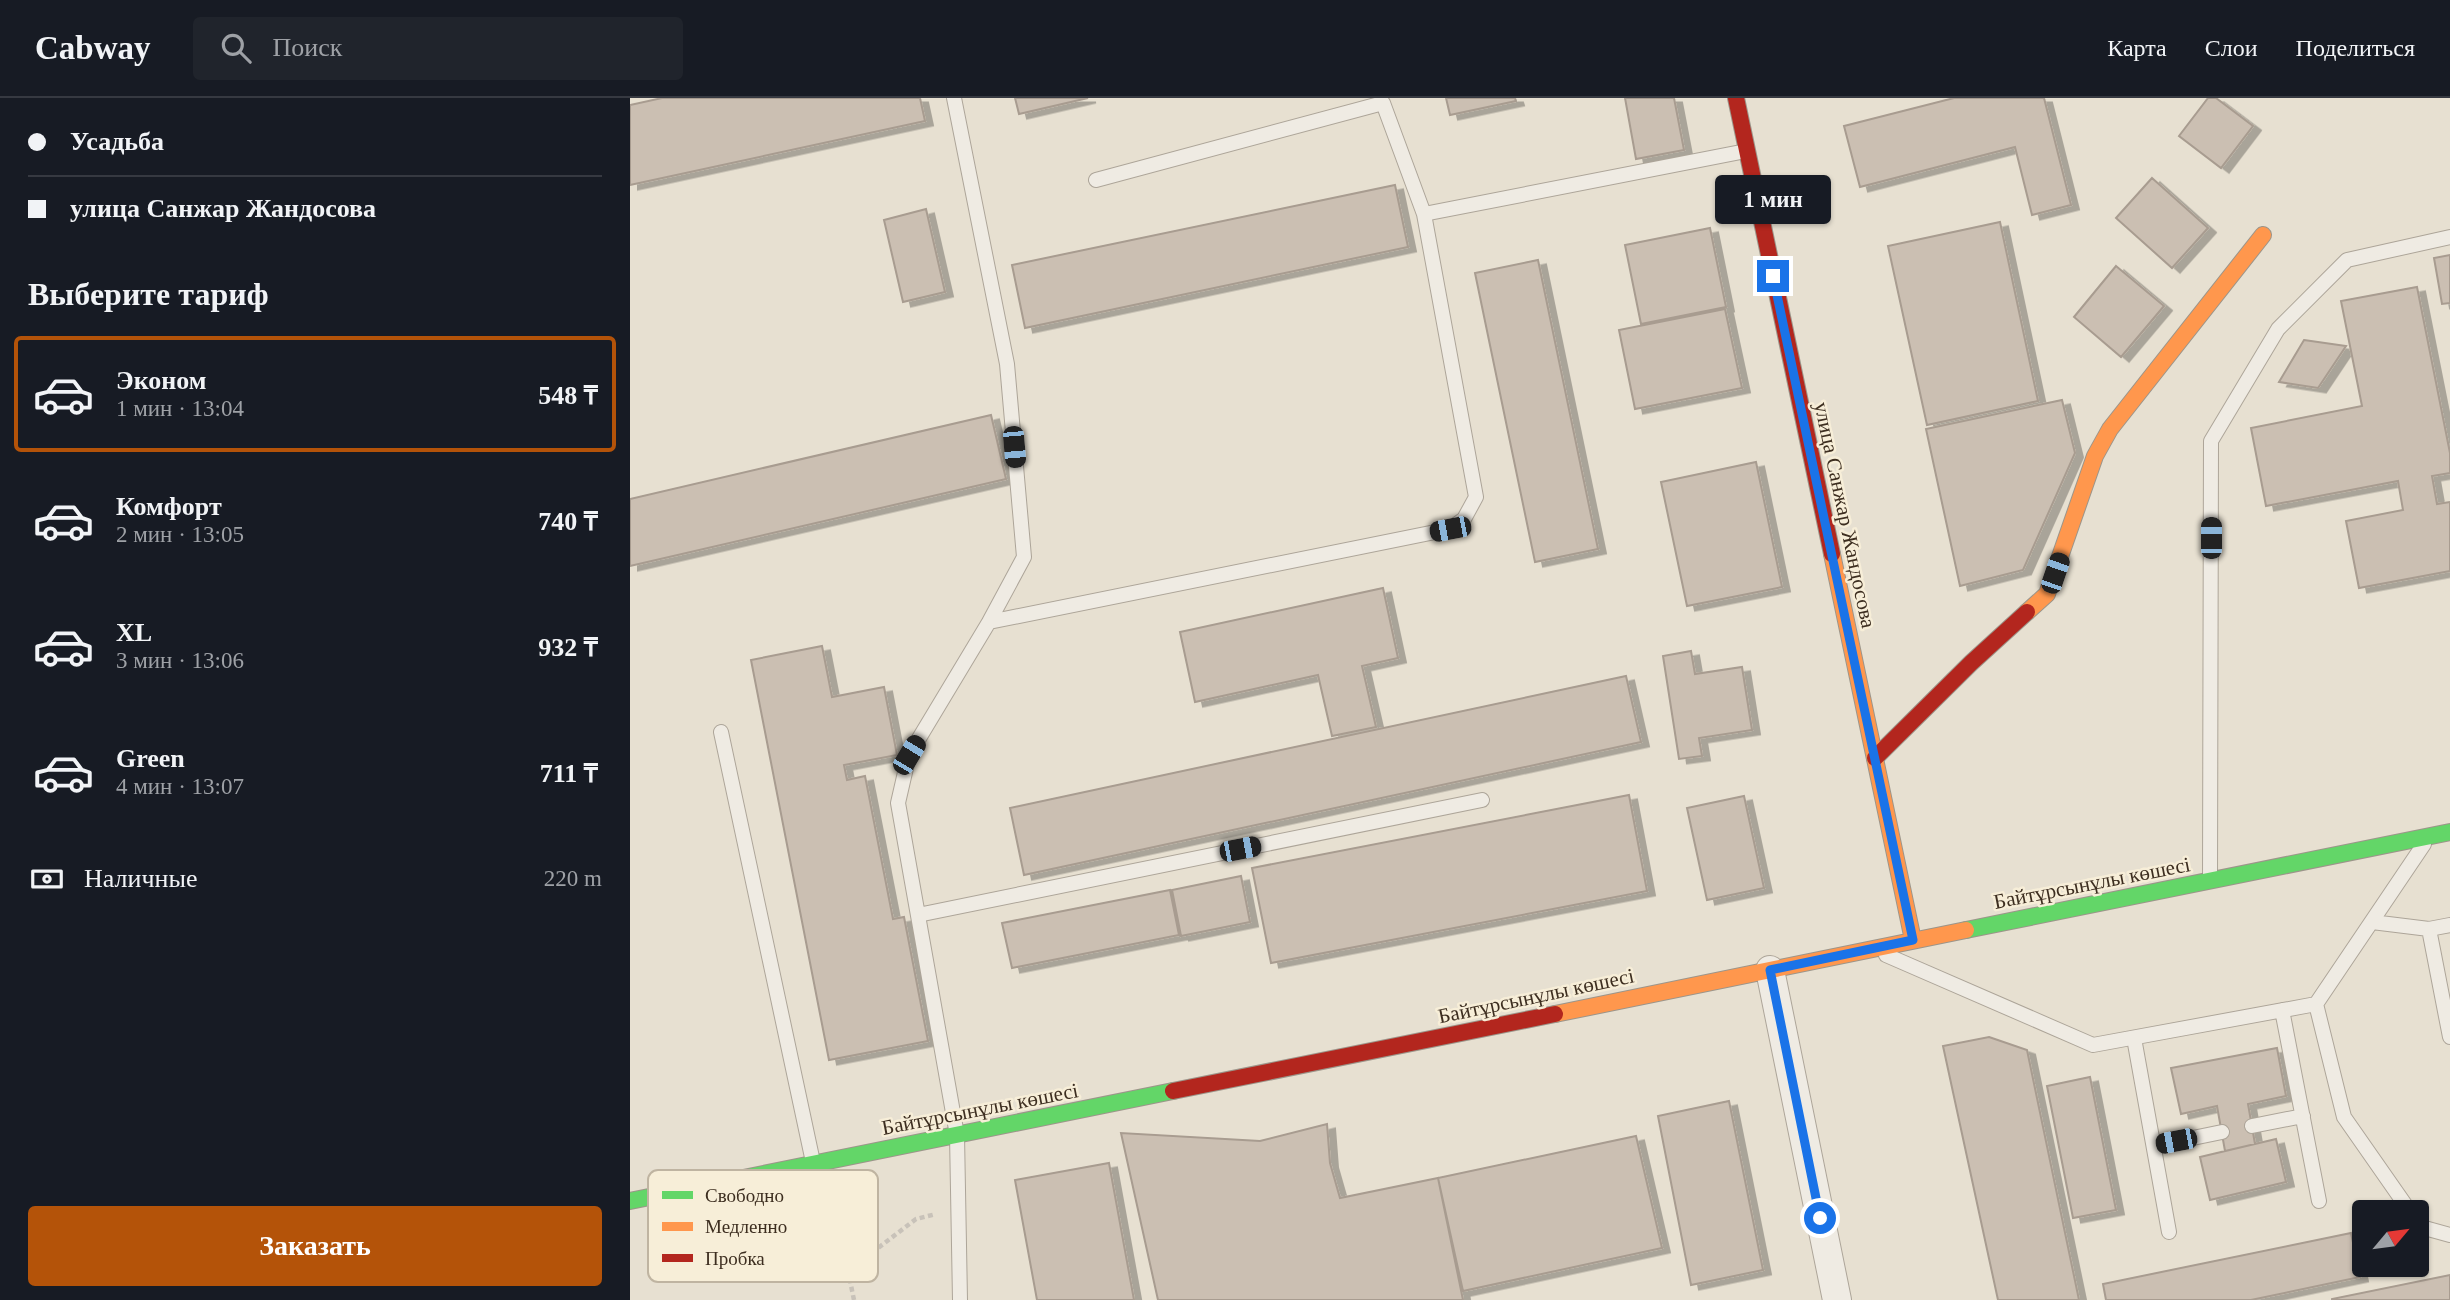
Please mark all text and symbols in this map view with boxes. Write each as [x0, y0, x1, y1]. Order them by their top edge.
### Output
search box [193, 17, 683, 80]
icon: search [217, 29, 255, 67]
text: Cabway [35, 30, 151, 66]
text: Поиск [273, 33, 342, 62]
text: Карта [2107, 35, 2167, 61]
text: Слои [2205, 35, 2258, 61]
text: Поделиться [2296, 35, 2415, 61]
text: Усадьба [70, 127, 164, 156]
callout: 1 мин [1715, 174, 1831, 223]
text: 1 мин [1743, 187, 1803, 212]
text: улица Санжар Жандосова [70, 194, 376, 223]
route end [1757, 260, 1789, 292]
text: Выберите тариф [28, 276, 269, 312]
icon: car [32, 363, 95, 426]
text: Эконом [116, 366, 206, 395]
text: 548 ₸ [538, 381, 598, 410]
text: 1 мин · 13:04 [116, 396, 244, 421]
street label: улица Санжар Жандосова [1809, 400, 1881, 631]
car [1002, 425, 1027, 469]
icon: car [32, 489, 95, 552]
text: Комфорт [116, 492, 222, 521]
text: 740 ₸ [538, 507, 598, 536]
car [1428, 515, 1473, 543]
car [2201, 517, 2222, 559]
text: 2 мин · 13:05 [116, 522, 244, 547]
car [2039, 550, 2072, 596]
icon: car [32, 615, 95, 678]
text: XL [116, 618, 152, 647]
text: 932 ₸ [538, 633, 598, 662]
text: 3 мин · 13:06 [116, 648, 244, 673]
car [890, 732, 929, 778]
icon: car [32, 741, 95, 804]
text: Green [116, 744, 185, 773]
text: 711 ₸ [540, 759, 598, 788]
text: 4 мин · 13:07 [116, 774, 244, 799]
car [1218, 835, 1263, 863]
street label: Байтұрсынұлы көшесі [1992, 852, 2192, 914]
icon: cash [28, 860, 66, 898]
text: Наличные [84, 864, 197, 893]
text: 220 m [544, 866, 602, 891]
street label: Байтұрсынұлы көшесі [1436, 963, 1636, 1028]
street label: Байтұрсынұлы көшесі [880, 1078, 1080, 1140]
car [2154, 1127, 2199, 1155]
legend [648, 1170, 878, 1282]
text: Свободно [705, 1185, 784, 1206]
north arrow [2352, 1200, 2429, 1278]
map controls [2352, 1200, 2429, 1277]
route start [1804, 1202, 1836, 1234]
button: Заказать [28, 1206, 602, 1286]
text: Медленно [705, 1216, 787, 1237]
text: Пробка [705, 1248, 765, 1269]

